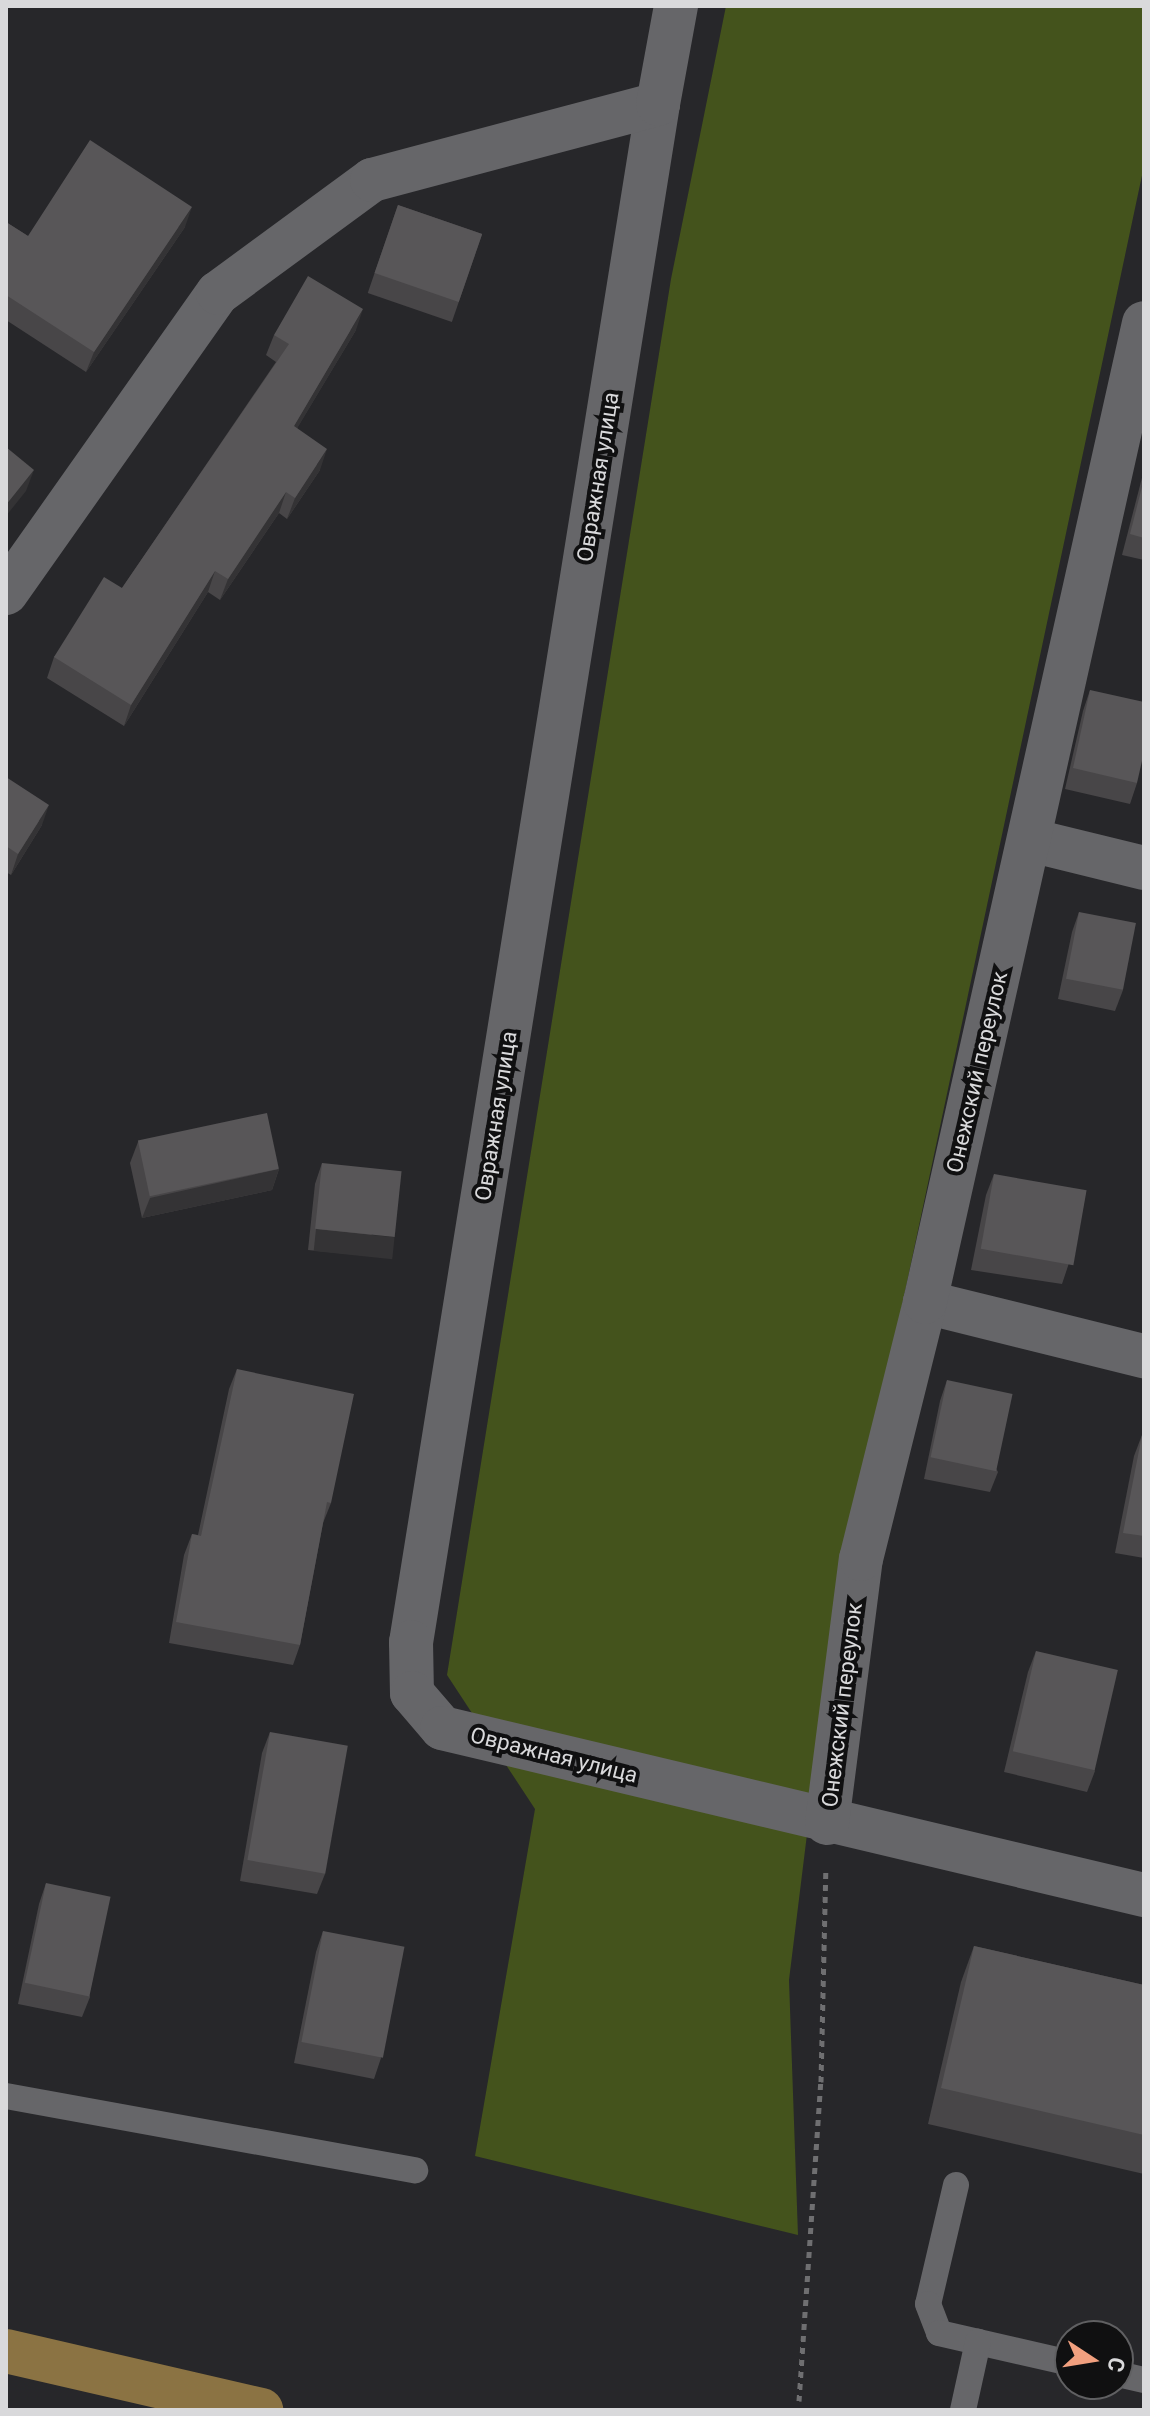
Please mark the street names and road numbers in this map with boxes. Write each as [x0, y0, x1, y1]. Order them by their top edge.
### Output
street label: Овражная улица [572, 390, 624, 564]
street label: Онежский переулок [941, 969, 1013, 1175]
street label: Овражная улица [470, 1029, 522, 1203]
street label: Онежский переулок [816, 1601, 868, 1809]
street label: Овражная улица [468, 1721, 640, 1789]

